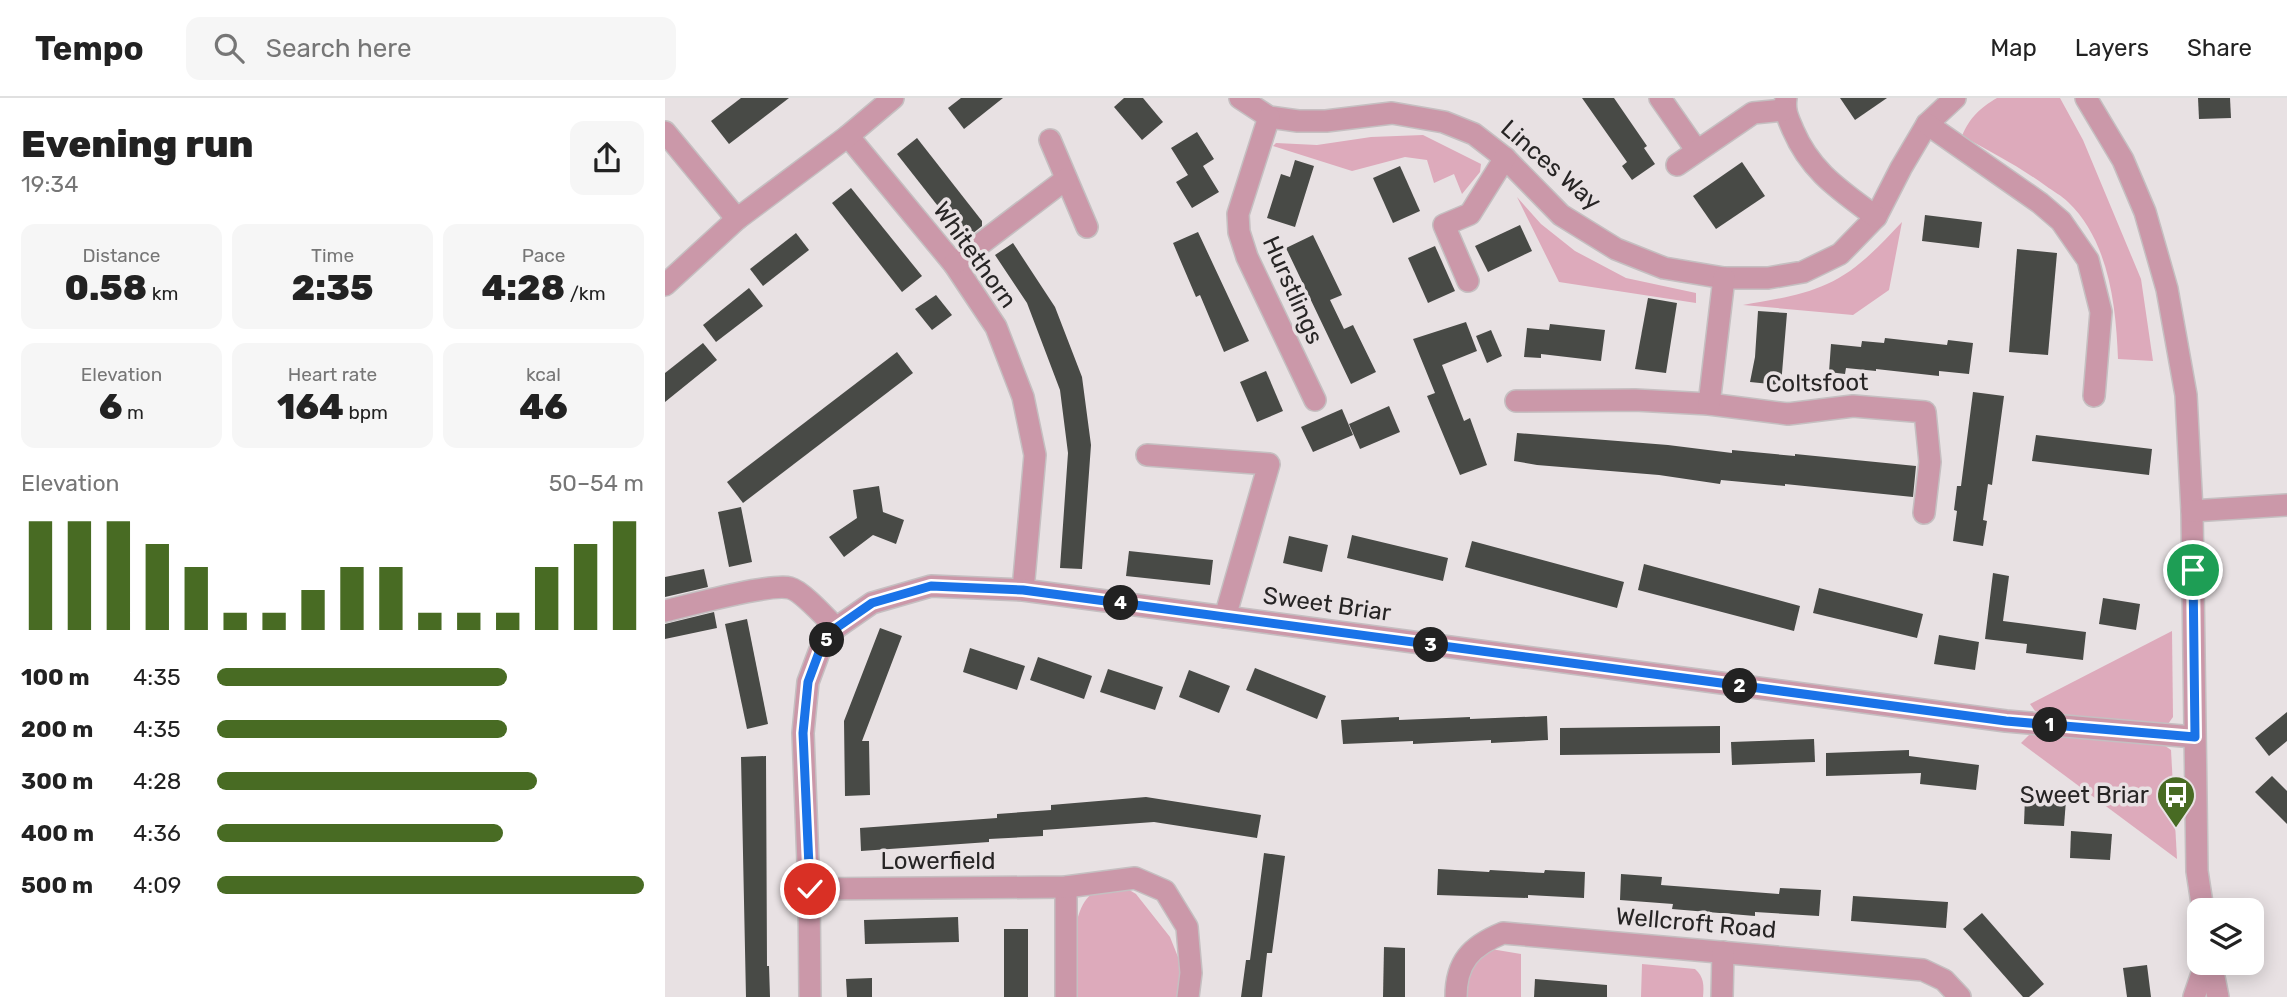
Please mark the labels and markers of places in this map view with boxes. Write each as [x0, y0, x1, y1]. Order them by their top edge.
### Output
pin [2163, 540, 2223, 600]
pin: 4 [1103, 586, 1139, 620]
pin: 5 [809, 622, 845, 658]
pin: 3 [1413, 628, 1449, 662]
pin: 2 [1723, 668, 1757, 704]
pin: 1 [2033, 708, 2067, 742]
bus stop icon: Sweet Briar [2155, 774, 2197, 829]
place label: Sweet Briar [2020, 781, 2149, 809]
pin [780, 859, 840, 919]

